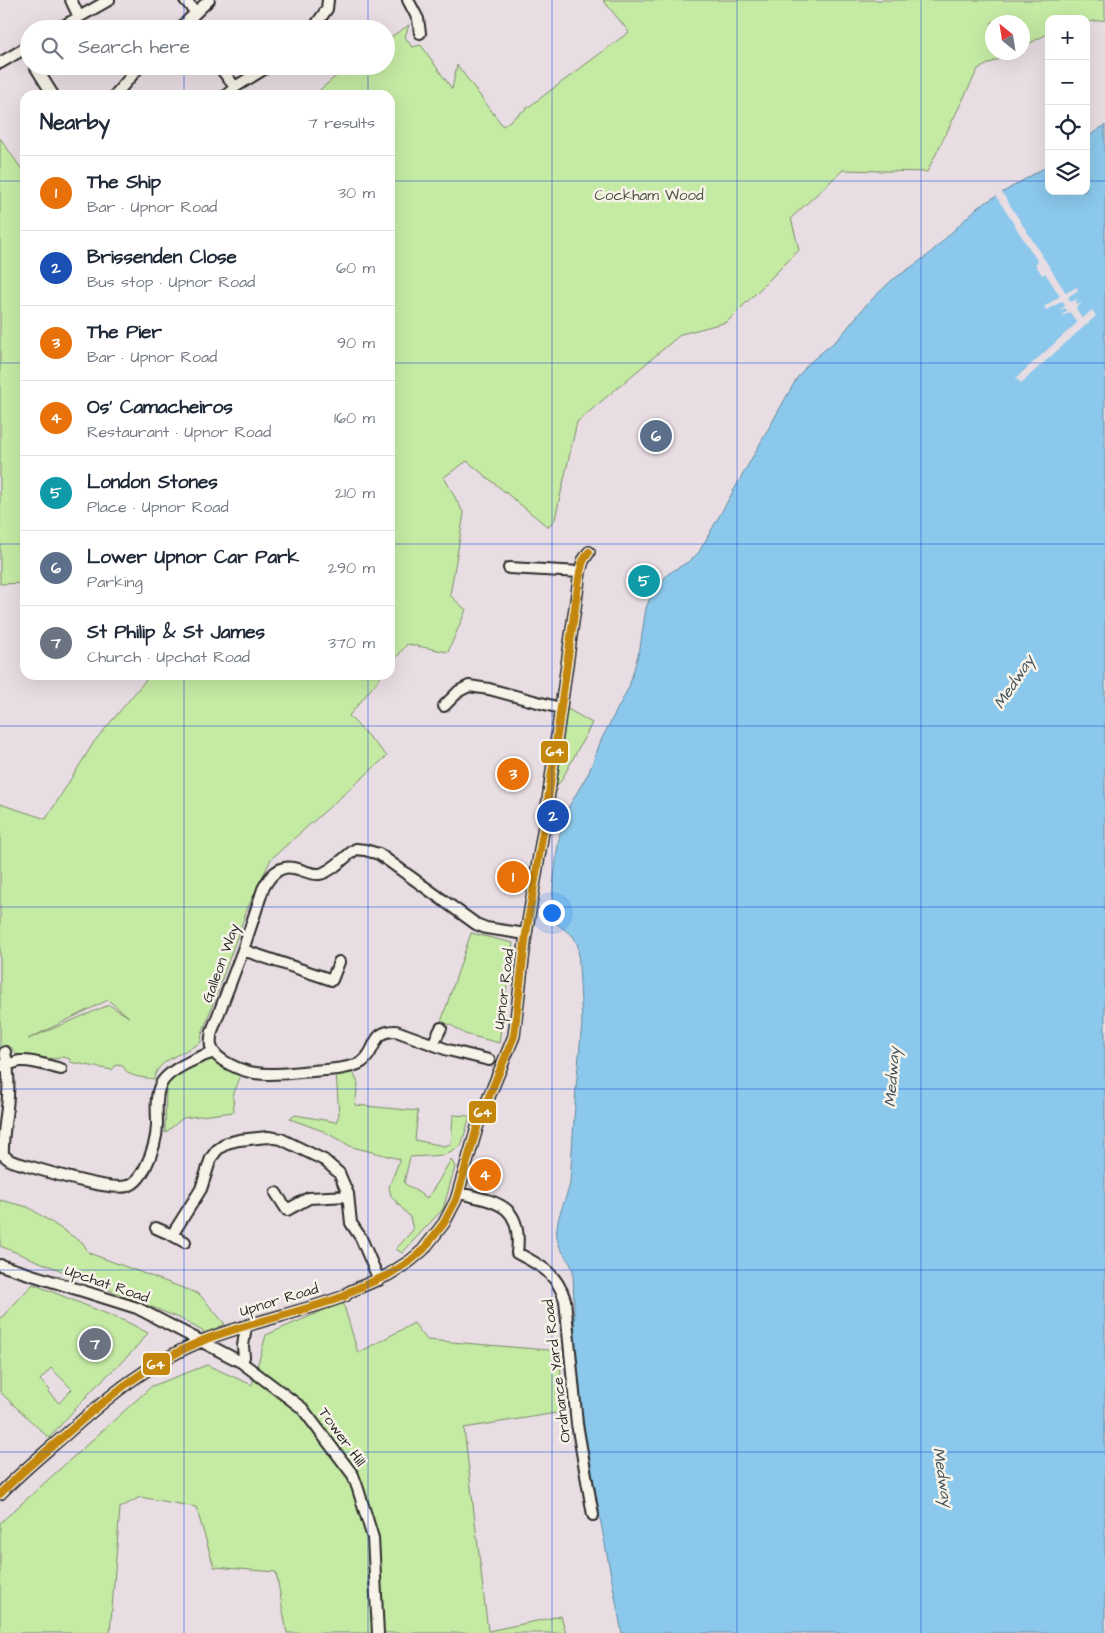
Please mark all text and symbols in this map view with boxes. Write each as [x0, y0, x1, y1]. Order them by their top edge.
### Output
north arrow [985, 15, 1030, 60]
map controls [1045, 15, 1090, 195]
button: + [1045, 15, 1090, 60]
search box [20, 20, 395, 75]
icon: search [38, 34, 66, 62]
text: Search here [78, 34, 190, 61]
button: − [1045, 60, 1090, 105]
button: locate [1045, 105, 1090, 150]
text: Nearby [40, 108, 110, 137]
text: 7 results [308, 112, 375, 134]
button: layers [1045, 150, 1090, 195]
text: The Ship [87, 169, 161, 196]
text: 1 [55, 182, 57, 204]
text: 30 m [338, 182, 375, 204]
park label: Cockham Wood [594, 185, 704, 206]
text: Bar · Upnor Road [87, 196, 217, 218]
text: Brissenden Close [87, 244, 237, 271]
text: 2 [51, 257, 61, 279]
text: 60 m [336, 257, 375, 279]
text: Bus stop · Upnor Road [87, 271, 255, 293]
text: The Pier [87, 319, 162, 346]
text: 3 [52, 332, 60, 354]
text: 90 m [337, 332, 375, 354]
text: Bar · Upnor Road [87, 346, 217, 368]
text: Os' Camacheiros [87, 394, 233, 421]
text: 4 [51, 407, 61, 429]
text: 160 m [334, 407, 375, 429]
pin: 6 [640, 417, 672, 455]
text: Restaurant · Upnor Road [87, 421, 271, 443]
text: London Stones [87, 469, 218, 496]
text: 5 [50, 482, 62, 504]
text: 210 m [335, 482, 375, 504]
text: Place · Upnor Road [87, 496, 229, 518]
text: Lower Upnor Car Park [87, 544, 299, 571]
text: 6 [51, 557, 61, 579]
text: 290 m [328, 557, 375, 579]
pin: 5 [628, 562, 660, 600]
text: Parking [87, 571, 143, 593]
text: St Philip & St James [87, 619, 265, 646]
text: 7 [51, 632, 61, 654]
text: 370 m [328, 632, 375, 654]
text: Church · Upchat Road [87, 646, 250, 668]
water label: Medway [988, 649, 1042, 714]
line badge: 64 [540, 740, 569, 764]
text: 64 [546, 742, 565, 762]
pin: 3 [497, 755, 529, 793]
pin: 2 [537, 797, 569, 835]
pin: 1 [497, 858, 529, 896]
your location [539, 900, 565, 926]
street label: Galleon Way [197, 921, 246, 1006]
street label: Upnor Road [489, 947, 519, 1031]
water label: Medway [879, 1044, 906, 1108]
line badge: 64 [468, 1100, 497, 1124]
text: 64 [474, 1103, 493, 1123]
pin: 4 [469, 1156, 501, 1194]
street label: Upchat Road [62, 1260, 152, 1308]
street label: Upnor Road [237, 1278, 321, 1322]
street label: Ordnance Yard Road [538, 1298, 576, 1444]
pin: 7 [79, 1325, 111, 1363]
line badge: 64 [142, 1352, 171, 1376]
text: 64 [147, 1355, 166, 1375]
street label: Tower Hill [313, 1403, 371, 1471]
water label: Medway [926, 1446, 959, 1511]

